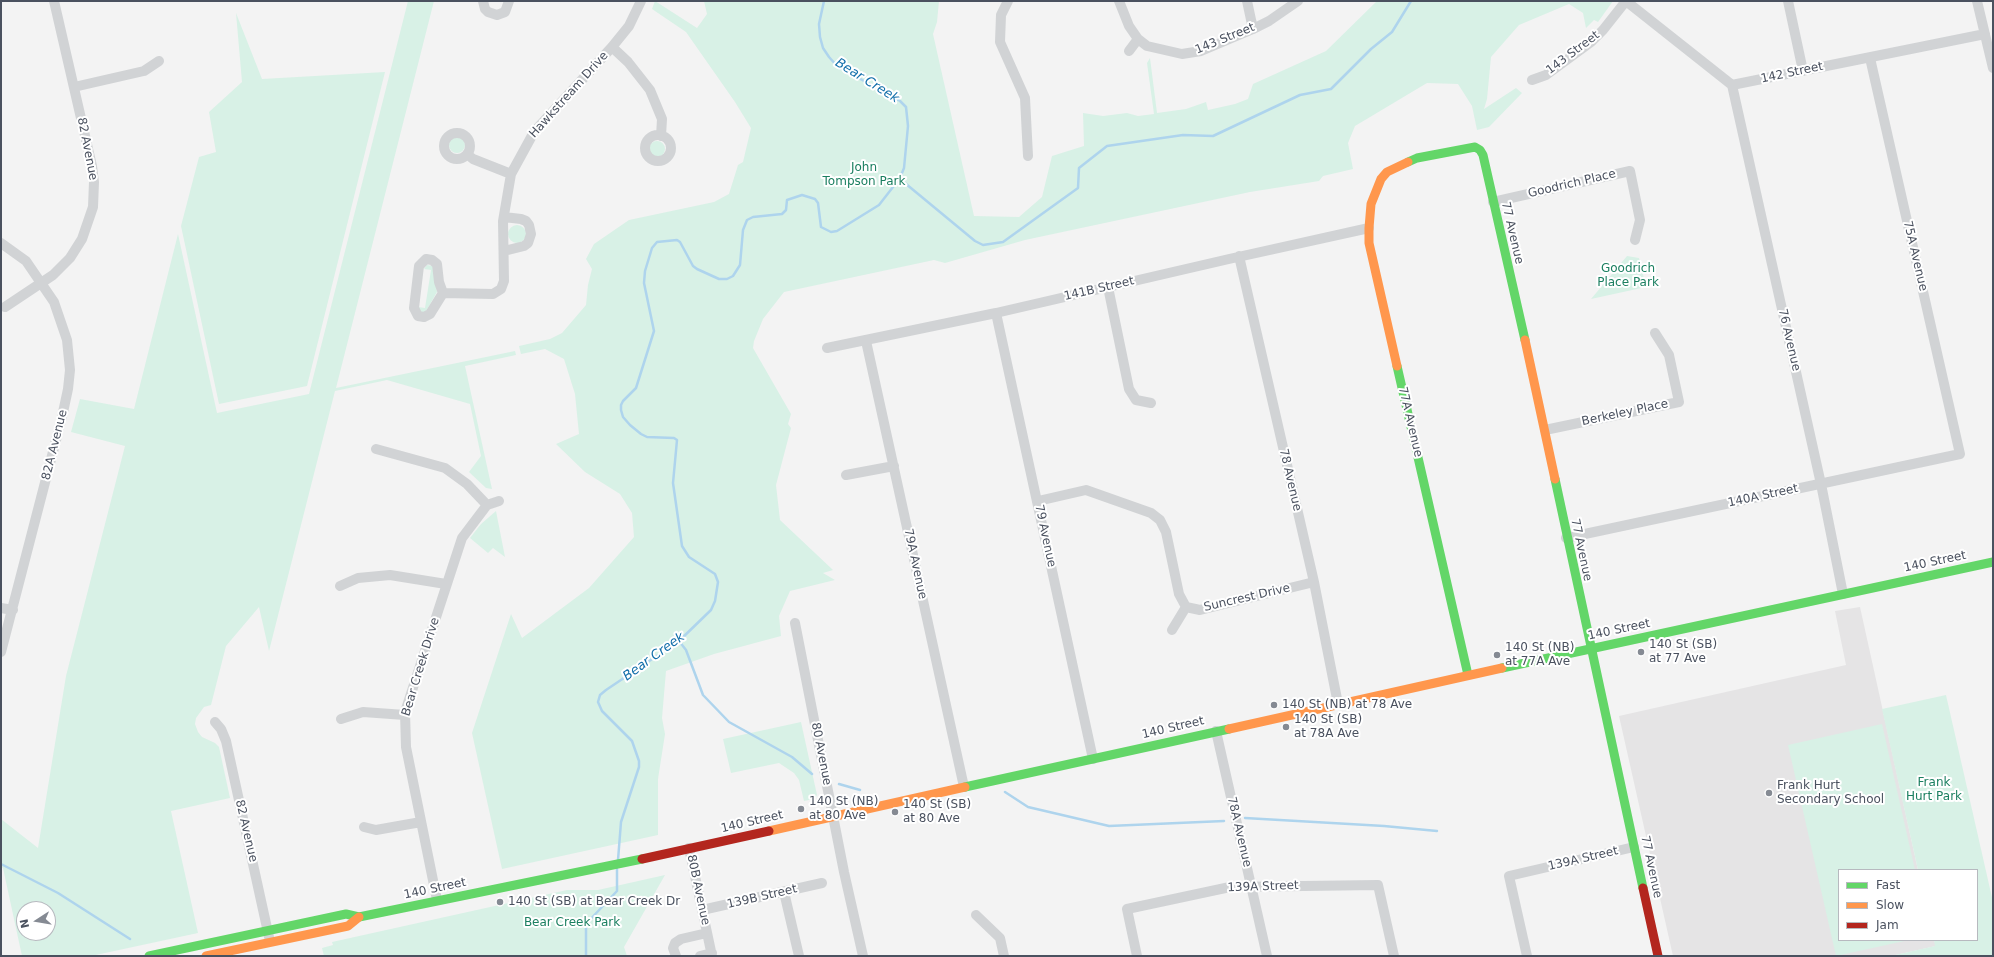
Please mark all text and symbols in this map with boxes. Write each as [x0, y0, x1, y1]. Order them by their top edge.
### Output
street label: 143 Street [1193, 20, 1257, 58]
street label: 143 Street [1543, 28, 1603, 78]
street label: Hawkstream Drive [527, 49, 611, 141]
water label: Bear Creek [832, 55, 902, 107]
street label: 142 Street [1760, 59, 1824, 87]
street label: 82 Avenue [74, 116, 100, 182]
park label: John Tompson Park [823, 161, 905, 189]
street label: Goodrich Place [1527, 167, 1617, 201]
street label: 77 Avenue [1498, 200, 1526, 266]
street label: 75A Avenue [1900, 219, 1930, 293]
park label: Goodrich Place Park [1597, 262, 1659, 290]
street label: 141B Street [1063, 274, 1135, 304]
street label: 76 Avenue [1775, 307, 1803, 373]
street label: 77A Avenue [1395, 385, 1425, 459]
street label: Berkeley Place [1580, 397, 1670, 429]
street label: 82A Avenue [39, 408, 71, 482]
street label: 78 Avenue [1276, 447, 1304, 513]
street label: 140A Street [1727, 482, 1799, 510]
street label: 79 Avenue [1031, 503, 1059, 569]
street label: 77 Avenue [1567, 517, 1595, 583]
street label: 79A Avenue [900, 527, 930, 601]
street label: 140 Street [1903, 548, 1967, 576]
street label: Suncrest Drive [1202, 581, 1292, 615]
street label: Bear Creek Drive [399, 616, 443, 718]
street label: 140 Street [1587, 616, 1651, 644]
water label: Bear Creek [620, 629, 688, 685]
place label: 140 St (SB) at 77 Ave [1649, 638, 1717, 666]
place label: 140 St (NB) at 77A Ave [1505, 641, 1574, 669]
marker: 140 St (SB) at 77 Ave [1636, 647, 1646, 657]
marker: 140 St (NB) at 77A Ave [1492, 650, 1502, 660]
place label: 140 St (NB) at 78 Ave [1282, 698, 1412, 712]
marker: 140 St (NB) at 78 Ave [1269, 700, 1279, 710]
place label: 140 St (SB) at 78A Ave [1294, 713, 1362, 741]
street label: 140 Street [1141, 714, 1205, 742]
street label: 80 Avenue [808, 721, 834, 787]
marker: 140 St (SB) at 78A Ave [1281, 722, 1291, 732]
park label: Frank Hurt Park [1906, 776, 1962, 804]
place label: Frank Hurt Secondary School [1777, 779, 1884, 807]
marker: Frank Hurt Secondary School [1764, 788, 1774, 798]
place label: 140 St (NB) at 80 Ave [809, 795, 878, 823]
street label: 78A Avenue [1224, 795, 1254, 869]
street label: 82 Avenue [232, 798, 260, 864]
place label: 140 St (SB) at 80 Ave [903, 798, 971, 826]
marker: 140 St (NB) at 80 Ave [796, 804, 806, 814]
marker: 140 St (SB) at 80 Ave [890, 807, 900, 817]
street label: 140 Street [720, 808, 784, 836]
street label: 77 Avenue [1637, 834, 1665, 900]
street label: 139A Street [1547, 844, 1619, 874]
street label: 80B Avenue [683, 853, 713, 927]
legend [1838, 869, 1978, 941]
street label: 140 Street [403, 875, 467, 903]
text: Fast [1876, 878, 1900, 892]
street label: 139A Street [1227, 879, 1299, 895]
street label: 139B Street [726, 882, 798, 912]
place label: 140 St (SB) at Bear Creek Dr [508, 895, 680, 909]
marker: 140 St (SB) at Bear Creek Dr [495, 897, 505, 907]
text: Slow [1876, 898, 1904, 912]
north arrow [16, 901, 56, 941]
park label: Bear Creek Park [524, 916, 620, 930]
text: N [17, 918, 32, 929]
text: Jam [1876, 918, 1899, 932]

